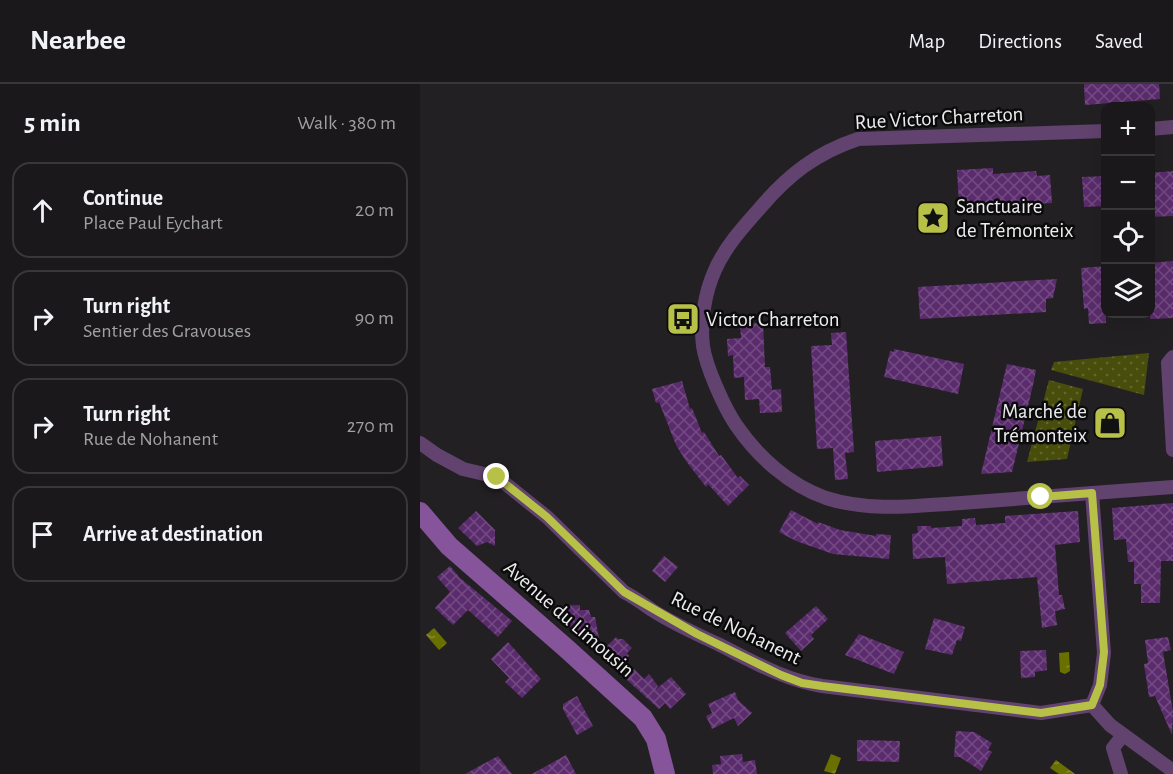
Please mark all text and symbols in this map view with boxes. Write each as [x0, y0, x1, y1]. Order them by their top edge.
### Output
text: Nearbee [30, 27, 126, 55]
text: Map [909, 31, 945, 52]
text: Directions [978, 31, 1062, 52]
text: Saved [1095, 31, 1143, 52]
map controls [1101, 102, 1155, 318]
button: + [1101, 102, 1155, 156]
street label: Rue Victor Charreton [854, 103, 1024, 133]
text: 5 min [24, 110, 81, 136]
text: Walk · 380 m [297, 113, 396, 133]
button: − [1101, 156, 1155, 210]
text: Continue [83, 187, 163, 209]
icon: ahead [26, 194, 59, 227]
place label: Sanctuaire de Trémonteix [956, 196, 1073, 241]
text: 20 m [355, 200, 394, 220]
place icon: Sanctuaire de Trémonteix [915, 200, 951, 236]
button: locate [1101, 210, 1155, 264]
text: Place Paul Eychart [83, 213, 223, 233]
button: layers [1101, 264, 1155, 318]
text: Turn right [83, 295, 170, 317]
bus stop icon: Victor Charreton [665, 301, 701, 337]
icon: right [26, 302, 59, 335]
text: 90 m [355, 308, 394, 328]
place label: Victor Charreton [706, 309, 840, 330]
text: Sentier des Gravouses [83, 321, 251, 341]
place label: Marché de Trémonteix [994, 401, 1087, 446]
text: Turn right [83, 403, 170, 425]
shop icon: Marché de Trémonteix [1092, 405, 1128, 441]
icon: right [26, 410, 59, 443]
text: 270 m [347, 416, 394, 436]
text: Rue de Nohanent [83, 429, 218, 449]
route end [483, 463, 509, 489]
route start [1027, 483, 1053, 509]
icon: arrive [26, 518, 59, 551]
text: Arrive at destination [83, 523, 263, 545]
street label: Avenue du Limousin [500, 557, 638, 681]
street label: Rue de Nohanent [668, 587, 805, 669]

